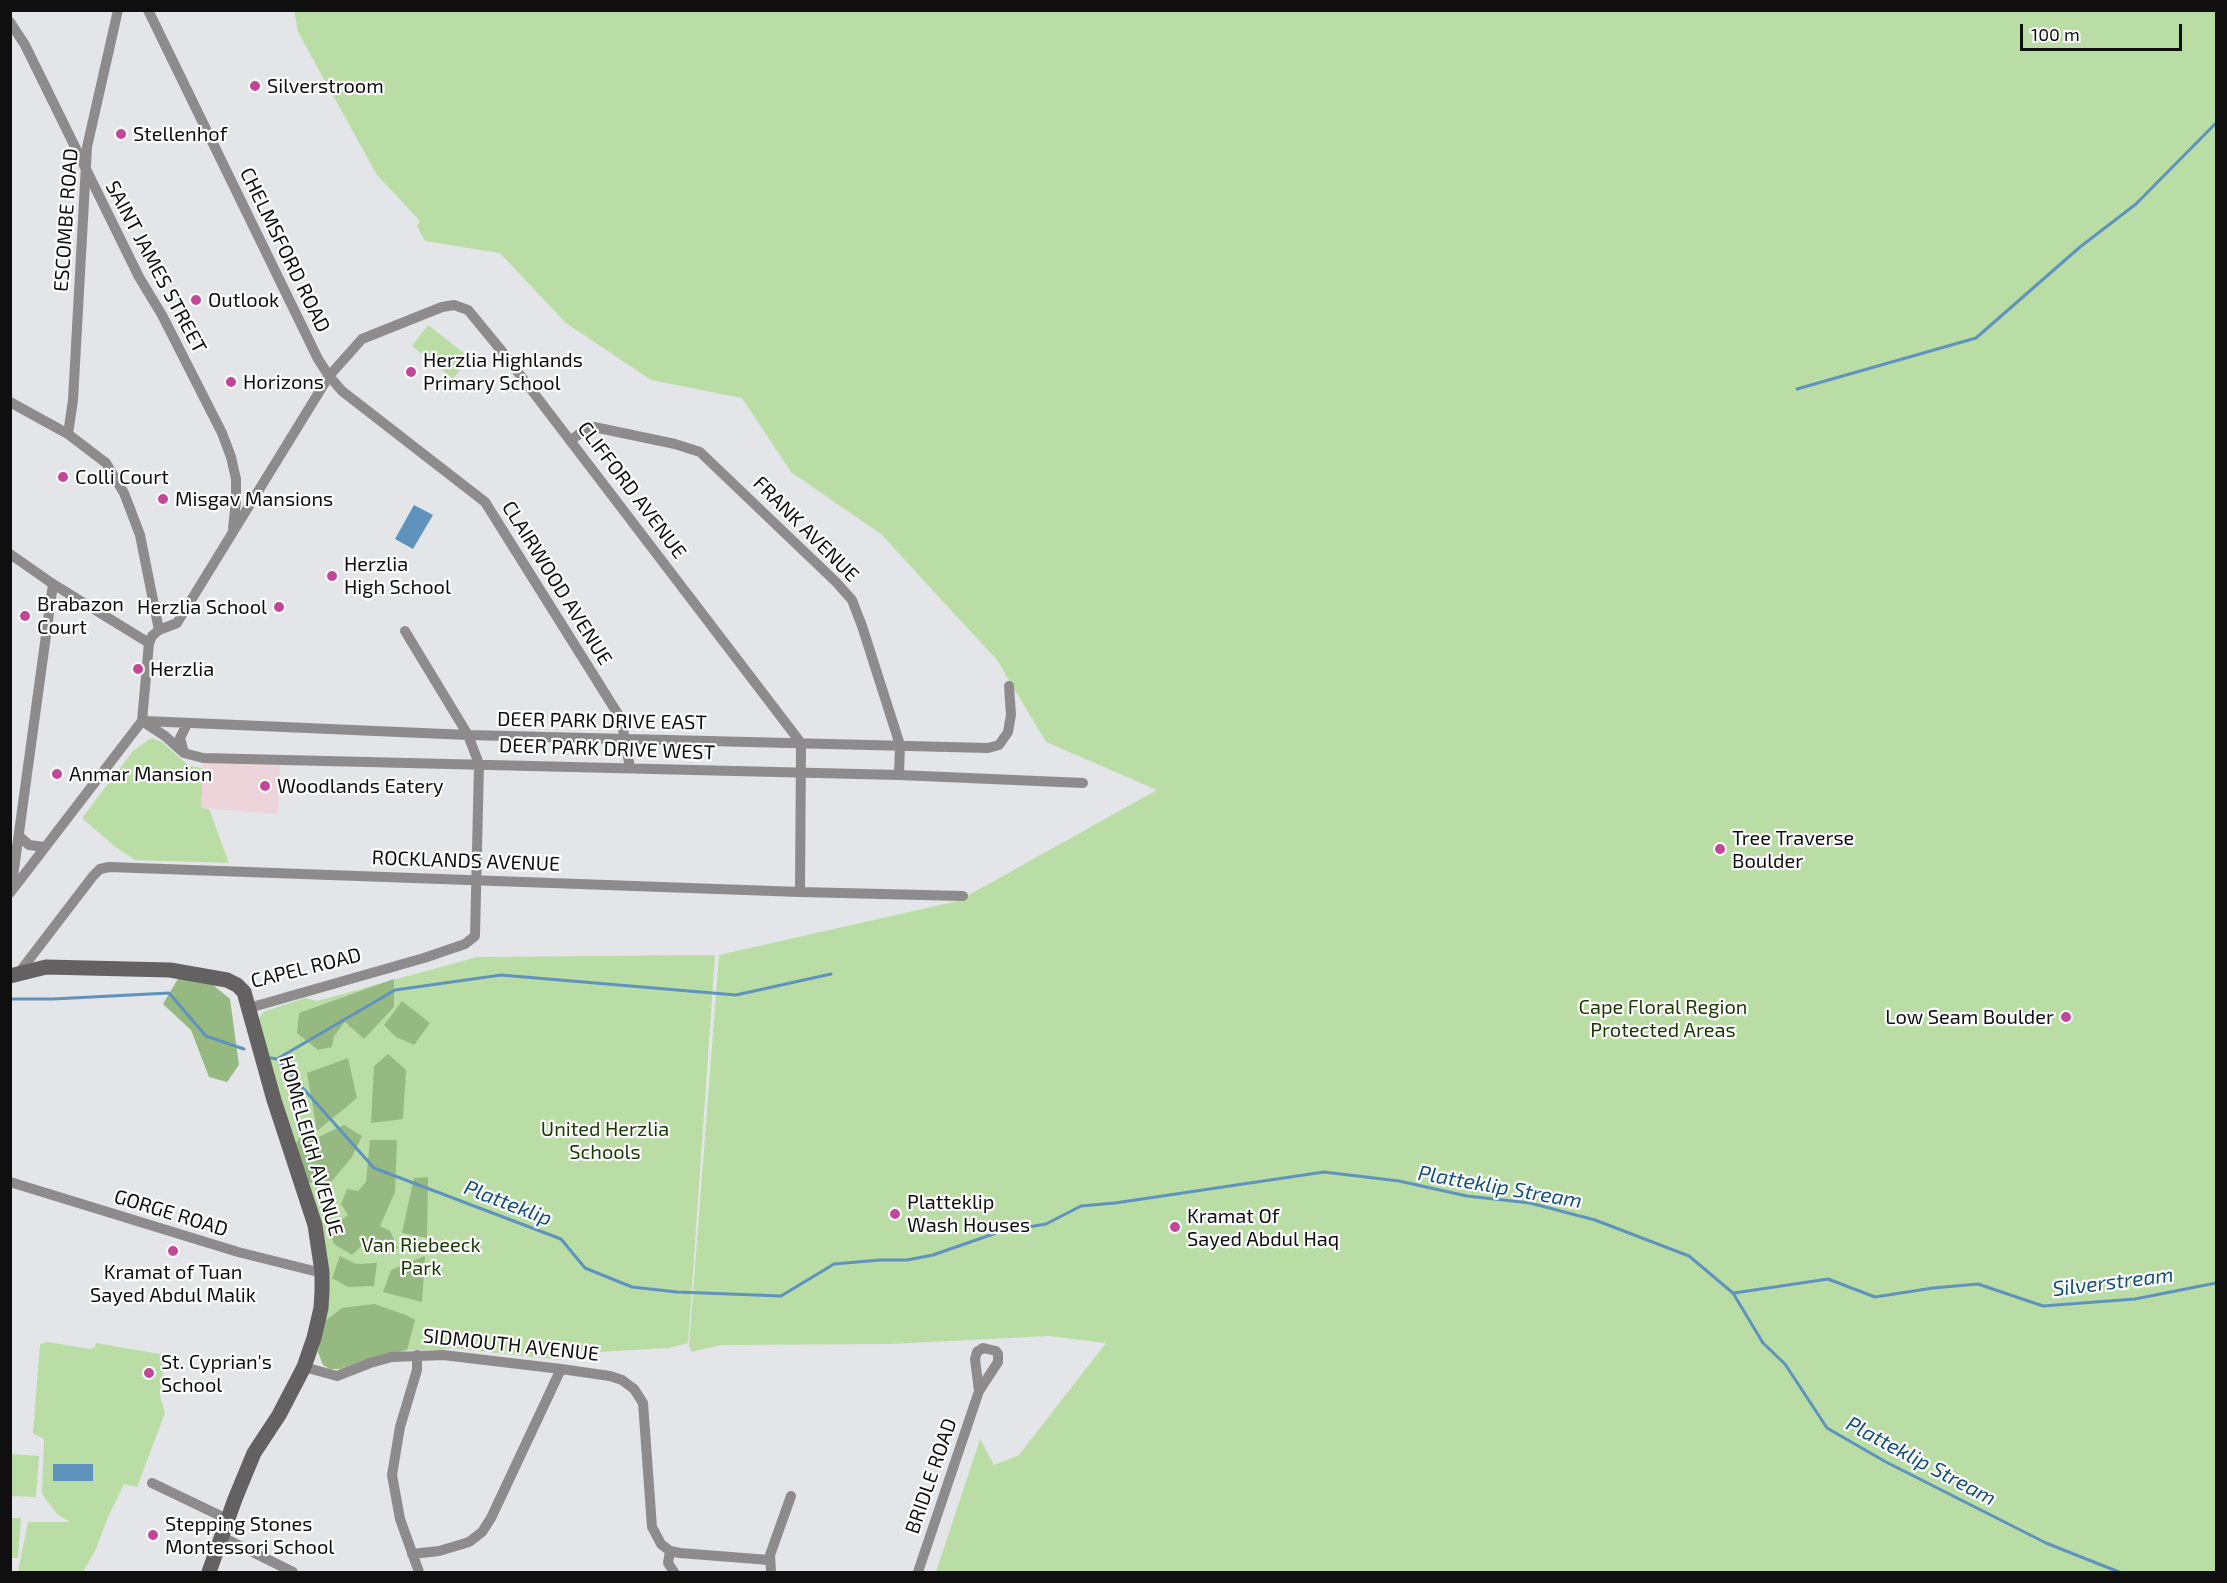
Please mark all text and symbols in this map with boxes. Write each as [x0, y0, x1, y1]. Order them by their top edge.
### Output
scale bar [2023, 12, 2185, 50]
text: 100 m [2031, 23, 2080, 45]
place label: Silverstroom [267, 74, 384, 98]
marker: Silverstroom [248, 79, 262, 93]
place label: Stellenhof [133, 122, 227, 146]
marker: Stellenhof [114, 127, 128, 141]
street label: ESCOMBE ROAD [49, 147, 83, 293]
street label: CHELMSFORD ROAD [235, 164, 335, 336]
street label: SAINT JAMES STREET [100, 177, 212, 357]
place label: Outlook [208, 288, 279, 312]
marker: Outlook [189, 293, 203, 307]
place label: Herzlia Highlands Primary School [423, 348, 583, 395]
marker: Herzlia Highlands Primary School [404, 365, 418, 379]
place label: Horizons [243, 370, 324, 394]
marker: Horizons [224, 375, 238, 389]
street label: CLIFFORD AVENUE [573, 417, 691, 563]
place label: Colli Court [75, 465, 169, 489]
marker: Colli Court [56, 470, 70, 484]
street label: FRANK AVENUE [748, 471, 864, 587]
place label: Misgav Mansions [175, 487, 333, 511]
marker: Misgav Mansions [156, 492, 170, 506]
street label: CLAIRWOOD AVENUE [497, 497, 617, 669]
place label: Herzlia High School [344, 552, 451, 599]
marker: Herzlia High School [325, 569, 339, 583]
place label: Brabazon Court [37, 592, 124, 639]
place label: Herzlia School [137, 595, 267, 619]
marker: Herzlia School [272, 600, 286, 614]
marker: Brabazon Court [18, 609, 32, 623]
place label: Herzlia [150, 657, 214, 681]
marker: Herzlia [131, 662, 145, 676]
street label: DEER PARK DRIVE EAST [497, 707, 707, 735]
street label: DEER PARK DRIVE WEST [498, 733, 716, 765]
place label: Anmar Mansion [69, 762, 212, 786]
marker: Anmar Mansion [50, 767, 64, 781]
place label: Woodlands Eatery [277, 774, 444, 798]
marker: Woodlands Eatery [258, 779, 272, 793]
place label: Tree Traverse Boulder [1732, 826, 1854, 873]
marker: Tree Traverse Boulder [1713, 842, 1727, 856]
street label: ROCKLANDS AVENUE [371, 846, 561, 876]
street label: CAPEL ROAD [248, 943, 364, 993]
park label: Cape Floral Region Protected Areas [1579, 995, 1747, 1042]
place label: Low Seam Boulder [1885, 1005, 2054, 1029]
marker: Low Seam Boulder [2059, 1010, 2073, 1024]
street label: HOMELEIGH AVENUE [274, 1053, 348, 1239]
park label: United Herzlia Schools [541, 1117, 669, 1164]
water label: Platteklip Stream [1416, 1160, 1584, 1214]
water label: Platteklip [461, 1175, 555, 1231]
street label: GORGE ROAD [111, 1184, 231, 1242]
place label: Platteklip Wash Houses [907, 1190, 1030, 1237]
place label: Kramat Of Sayed Abdul Haq [1187, 1204, 1339, 1251]
marker: Platteklip Wash Houses [888, 1207, 902, 1221]
marker: Kramat Of Sayed Abdul Haq [1168, 1220, 1182, 1234]
park label: Van Riebeeck Park [361, 1233, 481, 1280]
marker: Kramat of Tuan Sayed Abdul Malik [166, 1244, 180, 1258]
place label: Kramat of Tuan Sayed Abdul Malik [90, 1260, 256, 1307]
water label: Silverstream [2051, 1262, 2175, 1302]
street label: SIDMOUTH AVENUE [422, 1324, 600, 1366]
place label: St. Cyprian's School [161, 1350, 272, 1397]
marker: St. Cyprian's School [142, 1366, 156, 1380]
water label: Platteklip Stream [1842, 1411, 2000, 1511]
street label: BRIDLE ROAD [900, 1415, 962, 1537]
place label: Stepping Stones Montessori School [165, 1512, 334, 1559]
marker: Stepping Stones Montessori School [146, 1528, 160, 1542]

